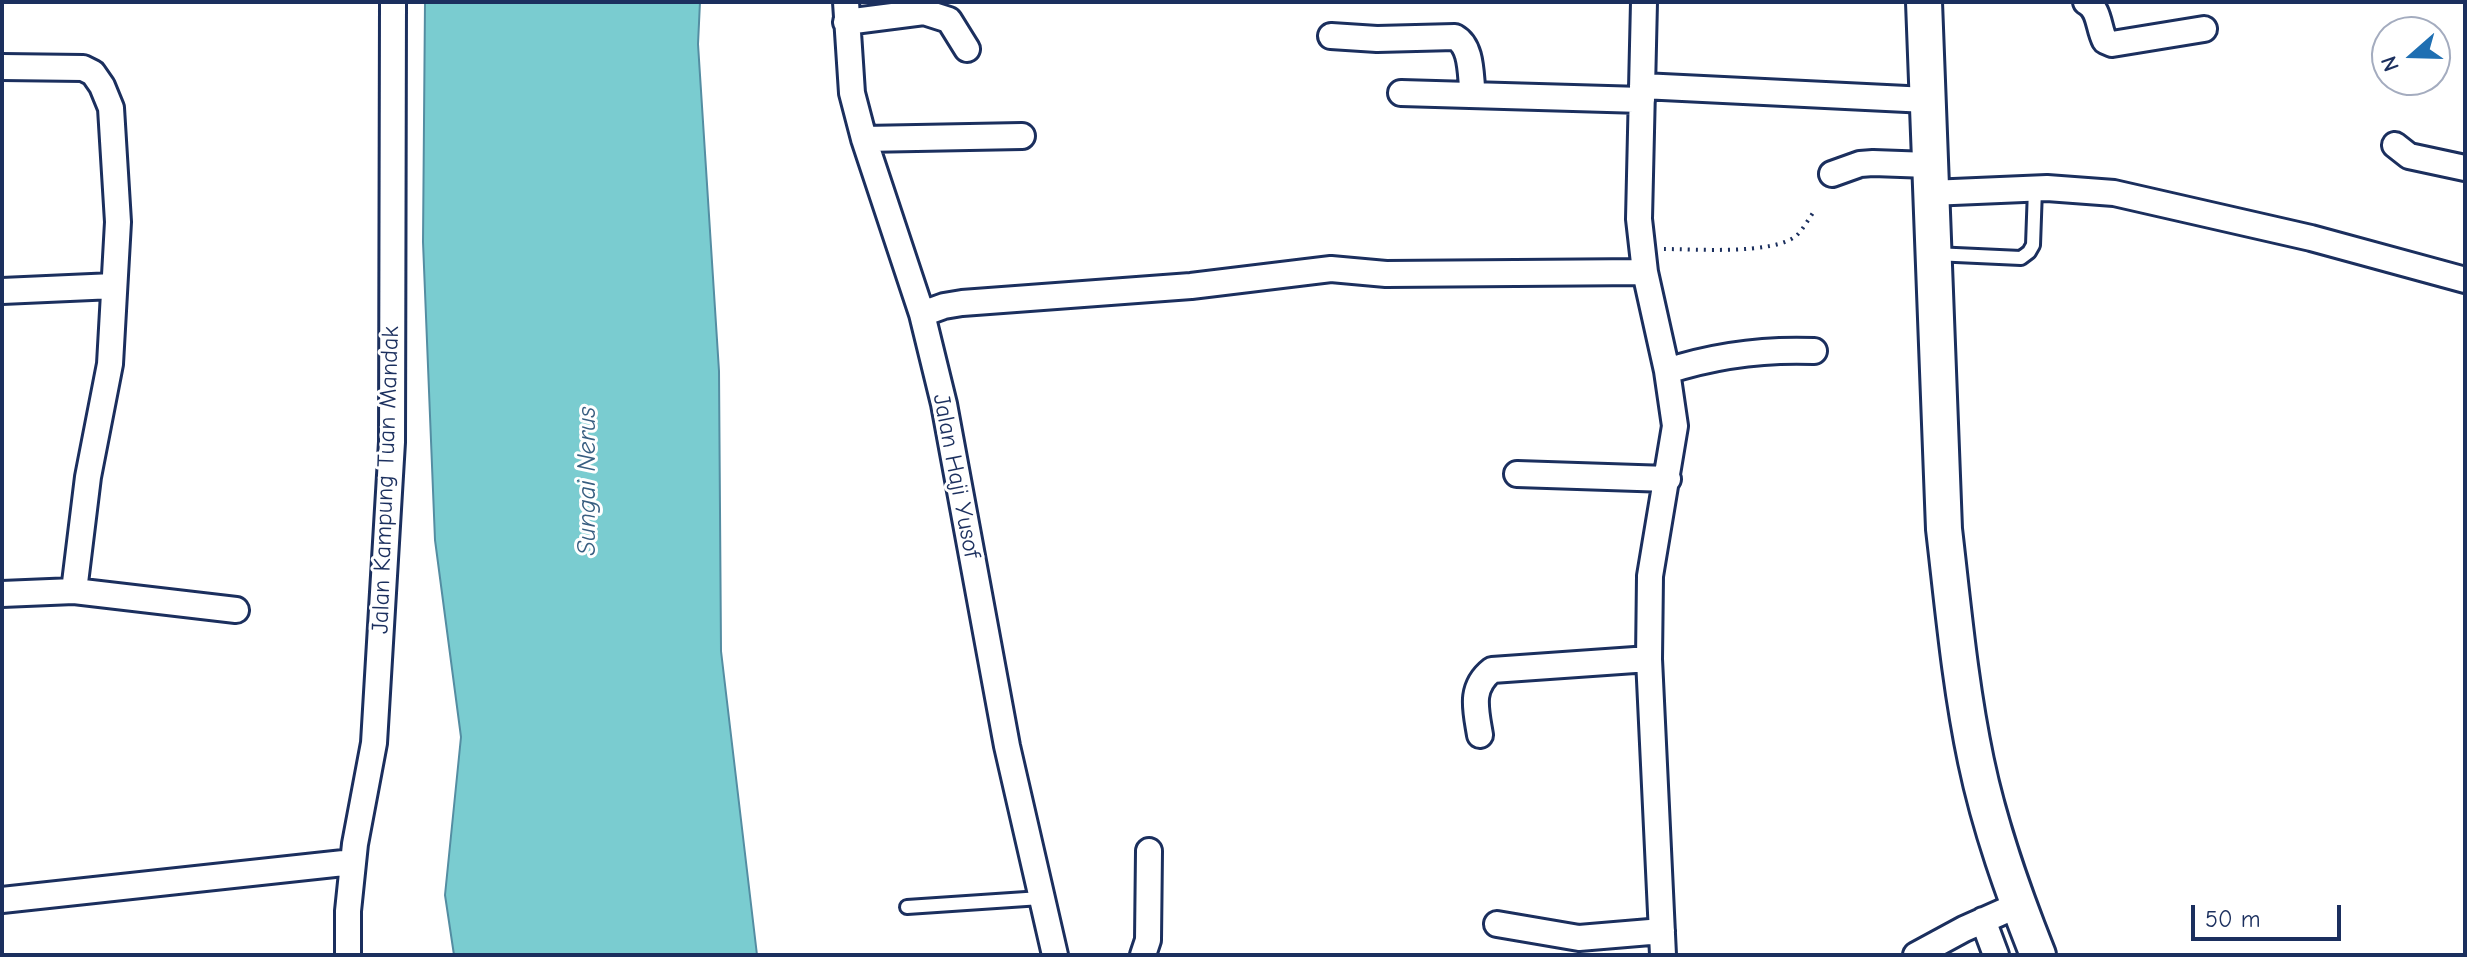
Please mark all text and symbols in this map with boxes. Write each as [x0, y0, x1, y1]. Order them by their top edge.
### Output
north arrow [2371, 16, 2451, 96]
text: N [2376, 52, 2405, 75]
street label: Jalan Kampung Tuan Mandak [366, 326, 406, 634]
street label: Jalan Haji Yusof [926, 391, 986, 561]
water label: Sungai Nerus [572, 407, 604, 555]
scale bar [2195, 889, 2345, 939]
text: 50 m [2205, 905, 2261, 933]

